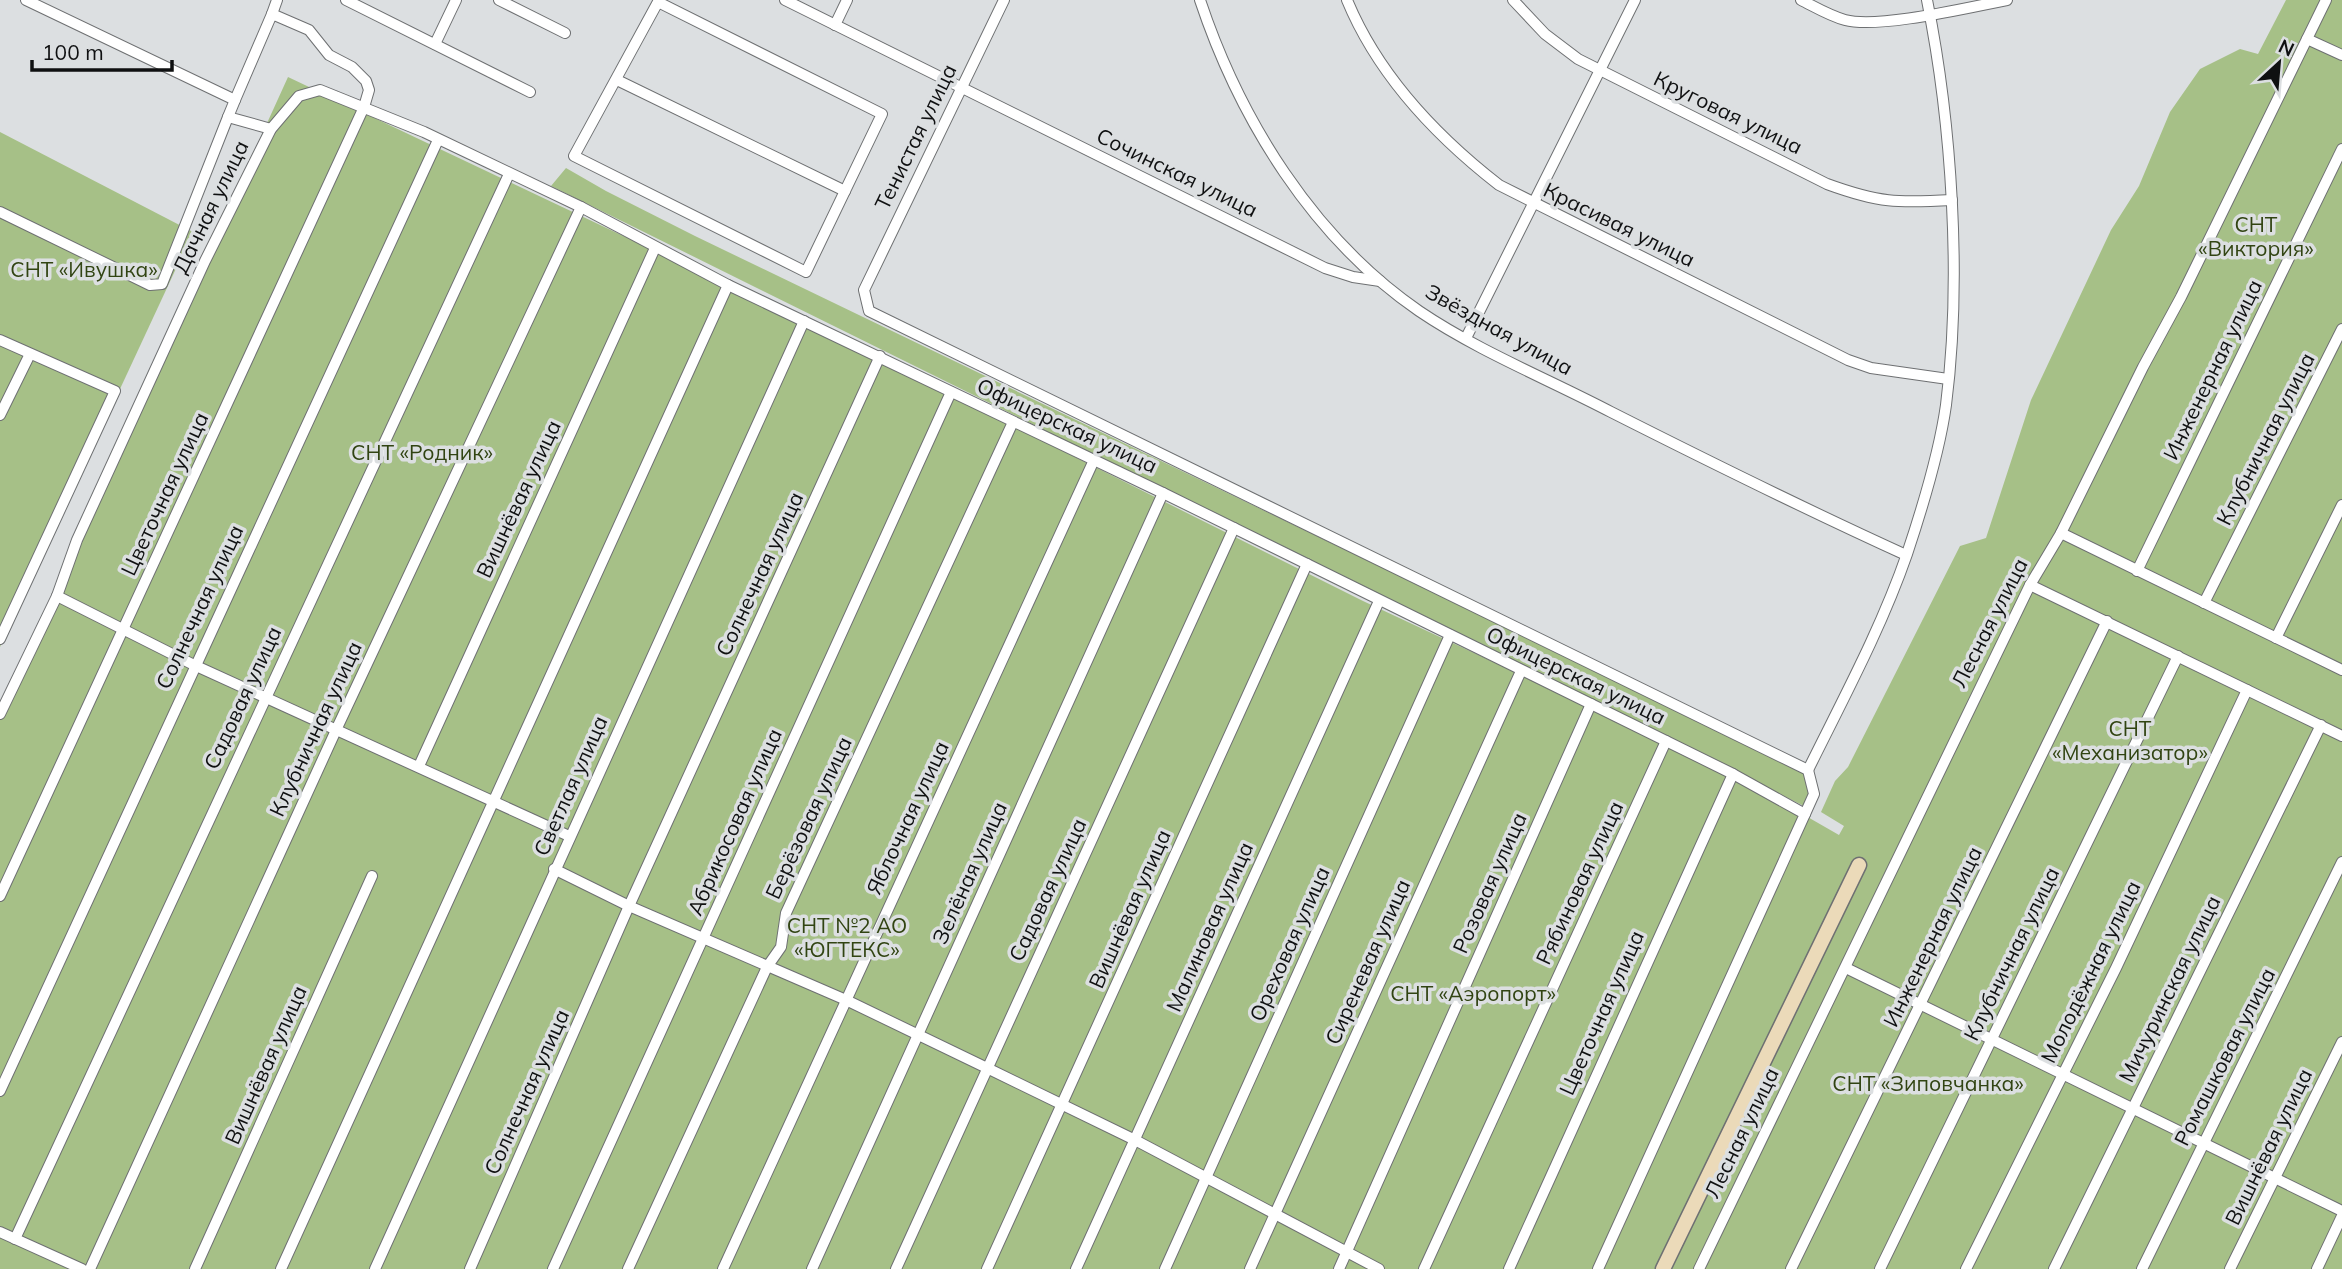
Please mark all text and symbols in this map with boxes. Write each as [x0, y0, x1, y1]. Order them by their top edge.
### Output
scale bar [32, 28, 172, 72]
north arrow [2244, 28, 2314, 98]
text: N [2275, 34, 2298, 62]
text: 100 m [42, 39, 104, 65]
street label: Тенистая улица [869, 59, 962, 214]
street label: Круговая улица [1650, 65, 1807, 159]
street label: Сочинская улица [1093, 122, 1262, 222]
street label: Дачная улица [167, 136, 254, 277]
street label: Красивая улица [1539, 176, 1699, 272]
park label: СНТ «Виктория» [2198, 211, 2314, 261]
park label: СНТ «Ивушка» [10, 256, 158, 282]
street label: Инженерная улица [2157, 275, 2267, 464]
street label: Звёздная улица [1421, 278, 1578, 380]
street label: Клубничная улица [2210, 348, 2320, 529]
street label: Офицерская улица [973, 372, 1162, 478]
street label: Цветочная улица [115, 408, 213, 579]
street label: Вишнёвая улица [470, 416, 566, 581]
park label: СНТ «Родник» [351, 439, 493, 465]
street label: Солнечная улица [710, 487, 809, 660]
street label: Солнечная улица [150, 520, 249, 693]
street label: Лесная улица [1945, 553, 2033, 692]
street label: Офицерская улица [1483, 620, 1670, 730]
street label: Садовая улица [198, 622, 287, 773]
street label: Клубничная улица [263, 637, 367, 820]
street label: Светлая улица [528, 712, 613, 860]
park label: СНТ «Механизатор» [2052, 715, 2208, 765]
street label: Абрикосовая улица [681, 724, 787, 919]
street label: Берёзовая улица [759, 732, 857, 903]
street label: Яблочная улица [860, 737, 954, 898]
street label: Зелёная улица [926, 797, 1012, 948]
street label: Рябиновая улица [1530, 797, 1628, 968]
street label: Розовая улица [1446, 808, 1532, 957]
street label: Садовая улица [1003, 814, 1092, 965]
street label: Вишнёвая улица [1082, 825, 1176, 992]
street label: Малиновая улица [1160, 838, 1258, 1016]
street label: Инженерная улица [1877, 842, 1987, 1031]
street label: Ореховая улица [1243, 862, 1335, 1025]
street label: Клубничная улица [1958, 862, 2064, 1045]
street label: Сиреневая улица [1319, 875, 1415, 1048]
street label: Молодёжная улица [2035, 876, 2146, 1067]
street label: Мичуринская улица [2113, 891, 2226, 1086]
park label: СНТ №2 АО «ЮГТЕКС» [787, 912, 907, 962]
street label: Цветочная улица [1553, 926, 1649, 1099]
street label: Ромашковая улица [2168, 963, 2280, 1150]
park label: СНТ «Аэропорт» [1390, 980, 1556, 1006]
street label: Вишнёвая улица [218, 981, 312, 1148]
street label: Солнечная улица [478, 1005, 574, 1178]
street label: Лесная улица [1698, 1063, 1784, 1202]
street label: Вишнёвая улица [2219, 1064, 2317, 1229]
park label: СНТ «Зиповчанка» [1832, 1070, 2024, 1096]

